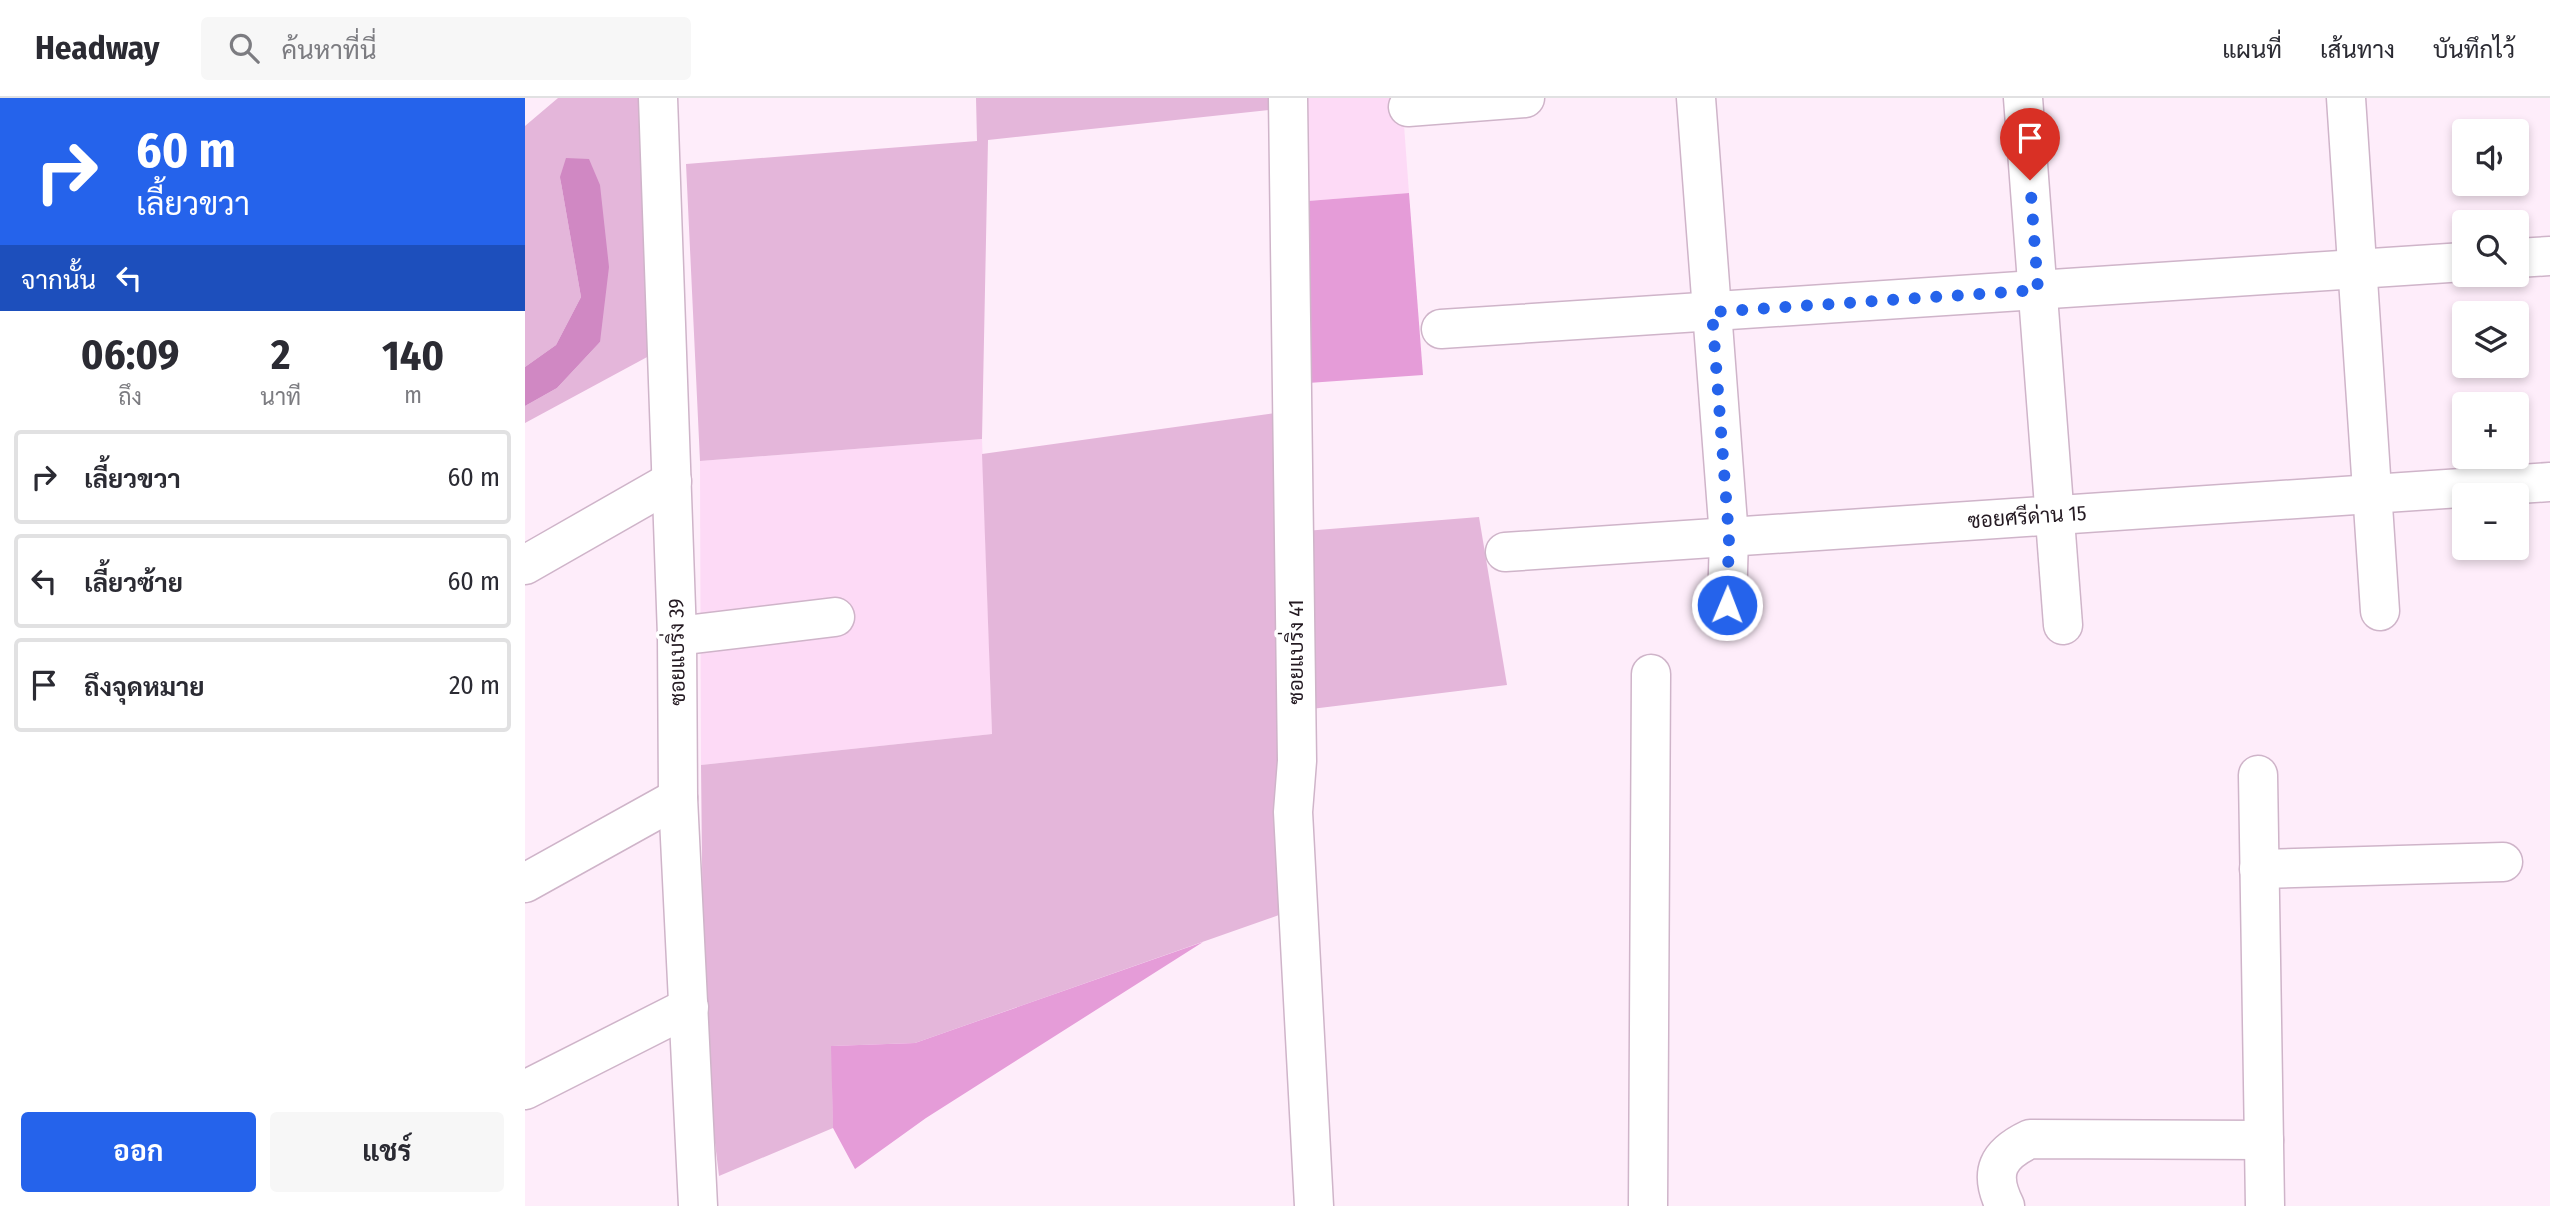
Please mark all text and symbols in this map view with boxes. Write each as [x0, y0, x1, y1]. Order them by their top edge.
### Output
search box [201, 17, 691, 80]
text: Headway [35, 28, 159, 68]
icon: search [225, 29, 263, 67]
text: ค้นหาที่นี่ [281, 35, 377, 66]
text: แผนที่ [2222, 36, 2282, 64]
text: เส้นทาง [2320, 36, 2395, 64]
text: บันทึกไว้ [2433, 36, 2515, 64]
pin [2000, 108, 2060, 180]
icon: arrive [2011, 119, 2049, 157]
map controls [2452, 119, 2529, 560]
button: sound [2452, 119, 2529, 196]
text: 60 m [136, 121, 236, 180]
icon: right [21, 126, 112, 217]
text: เลี้ยวขวา [136, 185, 250, 223]
button: search [2452, 210, 2529, 287]
icon: left [110, 259, 148, 297]
text: จากนั้น [21, 265, 96, 296]
button: layers [2452, 301, 2529, 378]
text: 06:09 [81, 330, 180, 380]
text: 2 [271, 330, 290, 380]
text: 140 [382, 331, 444, 381]
text: m [404, 381, 422, 409]
text: ถึง [118, 383, 142, 411]
text: นาที [260, 383, 301, 411]
button: + [2452, 392, 2529, 469]
icon: right [25, 458, 63, 496]
text: 60 m [447, 462, 500, 493]
text: เลี้ยวขวา [84, 464, 181, 495]
button: − [2452, 483, 2529, 560]
street label: ซอยศรีด่าน 15 [1967, 500, 2087, 534]
icon: left [25, 562, 63, 600]
text: 60 m [447, 566, 500, 597]
text: เลี้ยวซ้าย [84, 568, 183, 599]
position arrow [1690, 568, 1764, 642]
street label: ซอยแบริ่ง 39 [657, 598, 691, 706]
street label: ซอยแบริ่ง 41 [1277, 600, 1309, 704]
icon: arrive [25, 666, 63, 704]
text: 20 m [449, 670, 500, 701]
text: ถึงจุดหมาย [84, 672, 205, 703]
button: ออก [21, 1112, 256, 1192]
button: แชร์ [270, 1112, 504, 1192]

